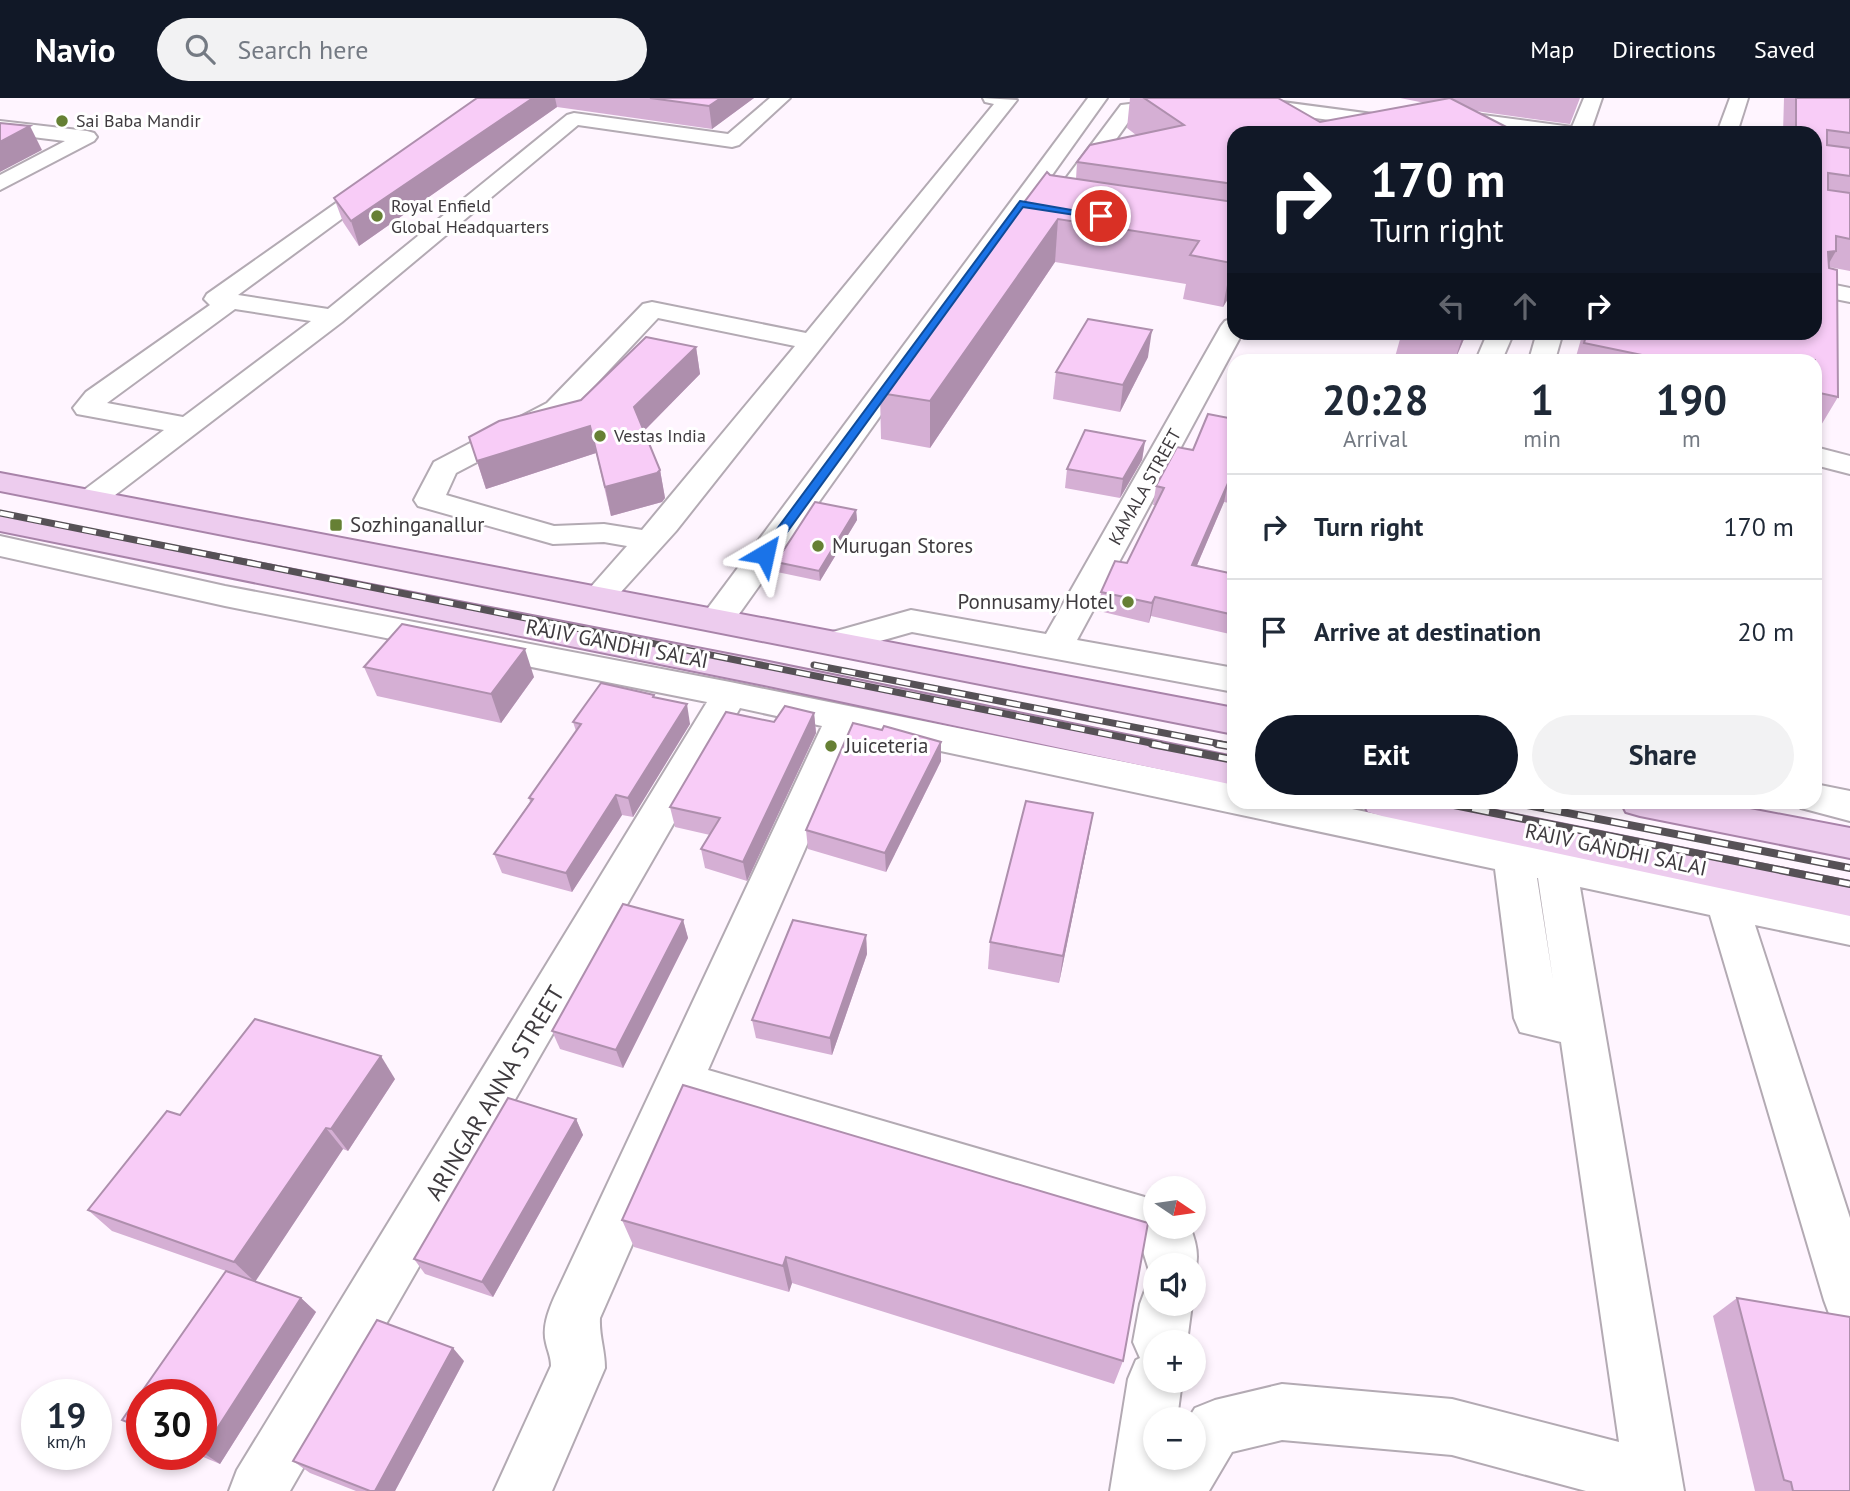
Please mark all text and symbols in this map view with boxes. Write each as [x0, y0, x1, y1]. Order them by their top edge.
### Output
search box [157, 18, 647, 81]
text: Navio [35, 28, 115, 71]
icon: search [181, 30, 219, 68]
text: Search here [237, 33, 369, 66]
text: Map [1530, 34, 1574, 65]
text: Directions [1612, 34, 1716, 65]
text: Saved [1754, 34, 1815, 65]
place label: Sai Baba Mandir [76, 109, 201, 132]
marker: Sai Baba Mandir [54, 113, 70, 129]
text: 170 m [1370, 147, 1505, 211]
icon: right [1255, 154, 1346, 245]
pin [1071, 186, 1131, 246]
place label: Royal Enfield Global Headquarters [391, 194, 549, 238]
icon: arrive [1082, 197, 1120, 235]
marker: Royal Enfield Global Headquarters [369, 208, 385, 224]
text: Turn right [1370, 209, 1504, 251]
icon: left [1433, 287, 1471, 325]
icon: ahead [1506, 287, 1544, 325]
icon: right [1579, 287, 1617, 325]
text: 20:28 [1322, 372, 1428, 427]
text: 1 [1530, 372, 1554, 427]
text: 190 [1656, 372, 1727, 427]
place label: Vestas India [613, 424, 706, 447]
text: Arrival [1343, 424, 1407, 453]
text: min [1523, 424, 1561, 453]
text: m [1682, 424, 1701, 453]
street label: KAMALA STREET [1103, 425, 1186, 549]
marker: Vestas India [592, 428, 608, 444]
icon: right [1255, 508, 1293, 546]
text: Turn right [1314, 510, 1423, 543]
text: 170 m [1723, 510, 1794, 543]
place label: Sozhinganallur [350, 511, 484, 538]
marker: Sozhinganallur [328, 517, 344, 533]
position arrow [728, 517, 802, 591]
place label: Murugan Stores [832, 532, 973, 559]
marker: Murugan Stores [810, 538, 826, 554]
place label: Ponnusamy Hotel [957, 588, 1114, 615]
marker: Ponnusamy Hotel [1120, 594, 1136, 610]
street label: RAJIV GANDHI SALAI [524, 613, 710, 674]
icon: arrive [1255, 613, 1293, 651]
text: Arrive at destination [1314, 615, 1541, 648]
text: 20 m [1738, 615, 1794, 648]
button: Exit [1255, 715, 1518, 795]
button: Share [1532, 715, 1794, 795]
place label: Juiceteria [844, 732, 928, 759]
marker: Juiceteria [823, 738, 839, 754]
street label: RAJIV GANDHI SALAI [1523, 817, 1709, 882]
street label: ARINGAR ANNA STREET [418, 980, 571, 1206]
north arrow [1143, 1176, 1206, 1239]
map controls [1143, 1176, 1206, 1470]
button: sound [1143, 1253, 1206, 1316]
button: + [1143, 1330, 1206, 1393]
speed limit sign: 30 [126, 1379, 217, 1470]
text: 19 [47, 1392, 86, 1438]
button: − [1143, 1407, 1206, 1470]
text: km/h [47, 1430, 86, 1453]

